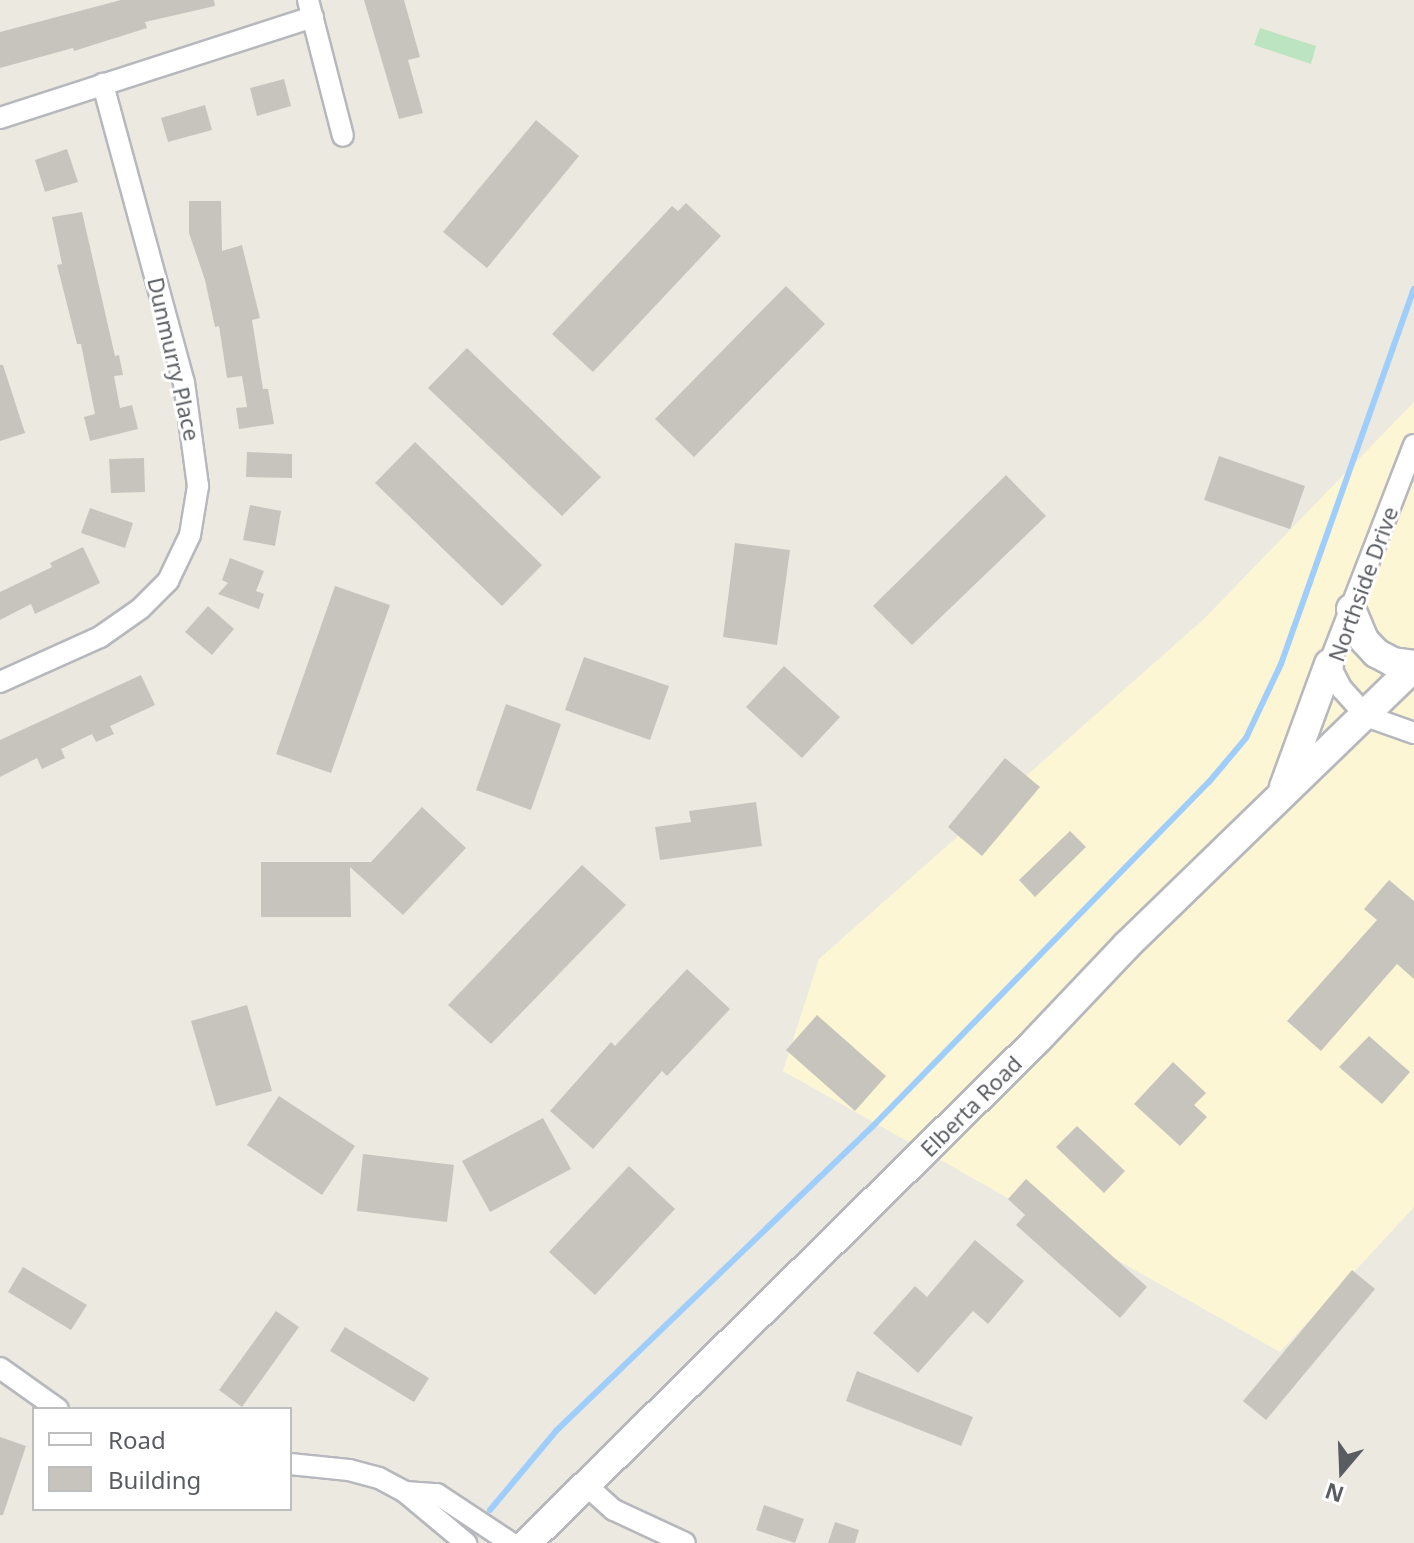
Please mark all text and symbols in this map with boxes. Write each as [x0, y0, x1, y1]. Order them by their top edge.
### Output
street label: Dunmurry Place [142, 275, 206, 443]
street label: Northside Drive [1323, 503, 1403, 665]
street label: Elberta Road [915, 1050, 1027, 1162]
legend [32, 1407, 292, 1511]
text: Road [108, 1423, 166, 1456]
north arrow [1302, 1431, 1382, 1511]
text: Building [108, 1463, 201, 1496]
text: N [1321, 1477, 1348, 1511]

